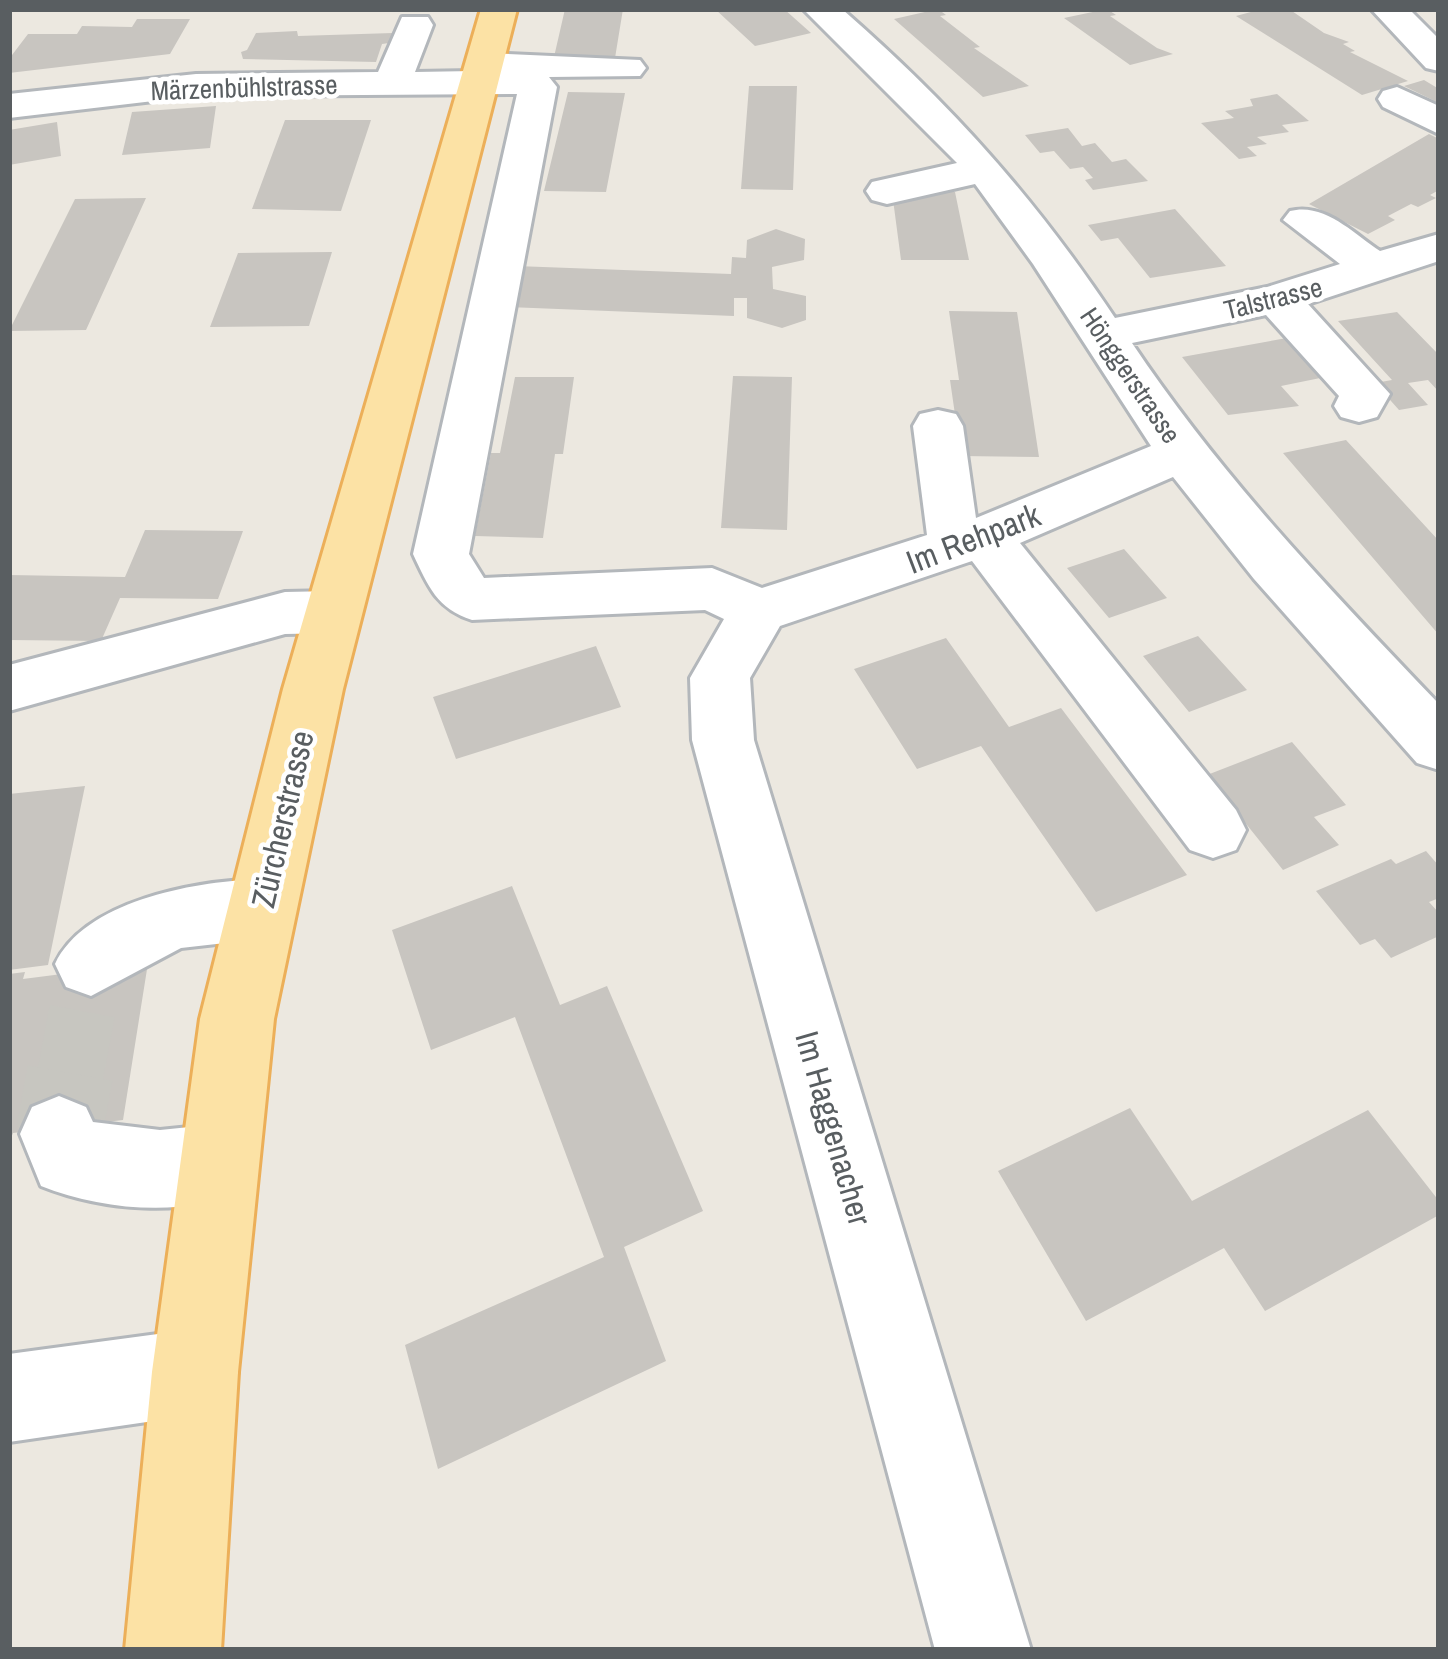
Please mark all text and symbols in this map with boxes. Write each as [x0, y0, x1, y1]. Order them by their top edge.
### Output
street label: Märzenbühlstrasse [150, 66, 338, 108]
street label: Talstrasse [1220, 268, 1326, 328]
street label: Hönggerstrasse [1072, 300, 1190, 450]
street label: Im Rehpark [900, 492, 1047, 584]
street label: Zürcherstrasse [240, 726, 324, 912]
street label: Im Haggenacher [785, 1026, 883, 1230]

